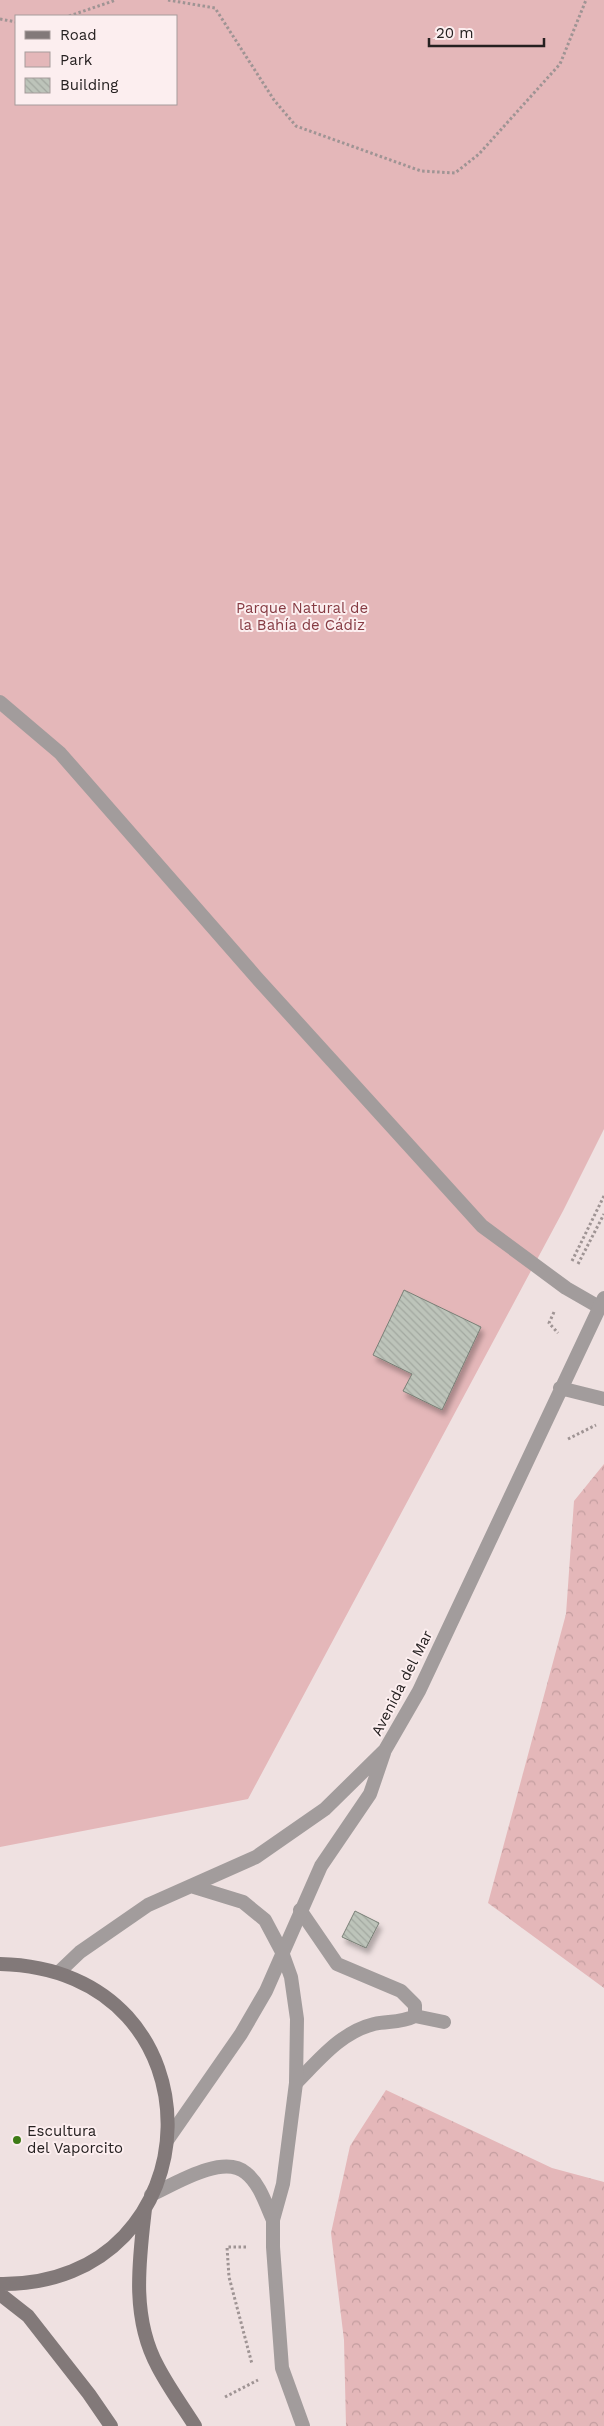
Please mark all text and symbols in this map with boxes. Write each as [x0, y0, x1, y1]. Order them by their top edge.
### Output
legend [15, 15, 178, 105]
scale bar [429, 15, 544, 47]
text: 20 m [436, 24, 474, 42]
text: Road [60, 26, 97, 44]
text: Park [60, 51, 93, 69]
text: Building [60, 76, 118, 94]
park label: Parque Natural de la Bahía de Cádiz [236, 599, 368, 634]
street label: Avenida del Mar [368, 1627, 436, 1739]
place label: Escultura del Vaporcito [27, 2122, 123, 2157]
marker: Escultura del Vaporcito [11, 2134, 23, 2146]

